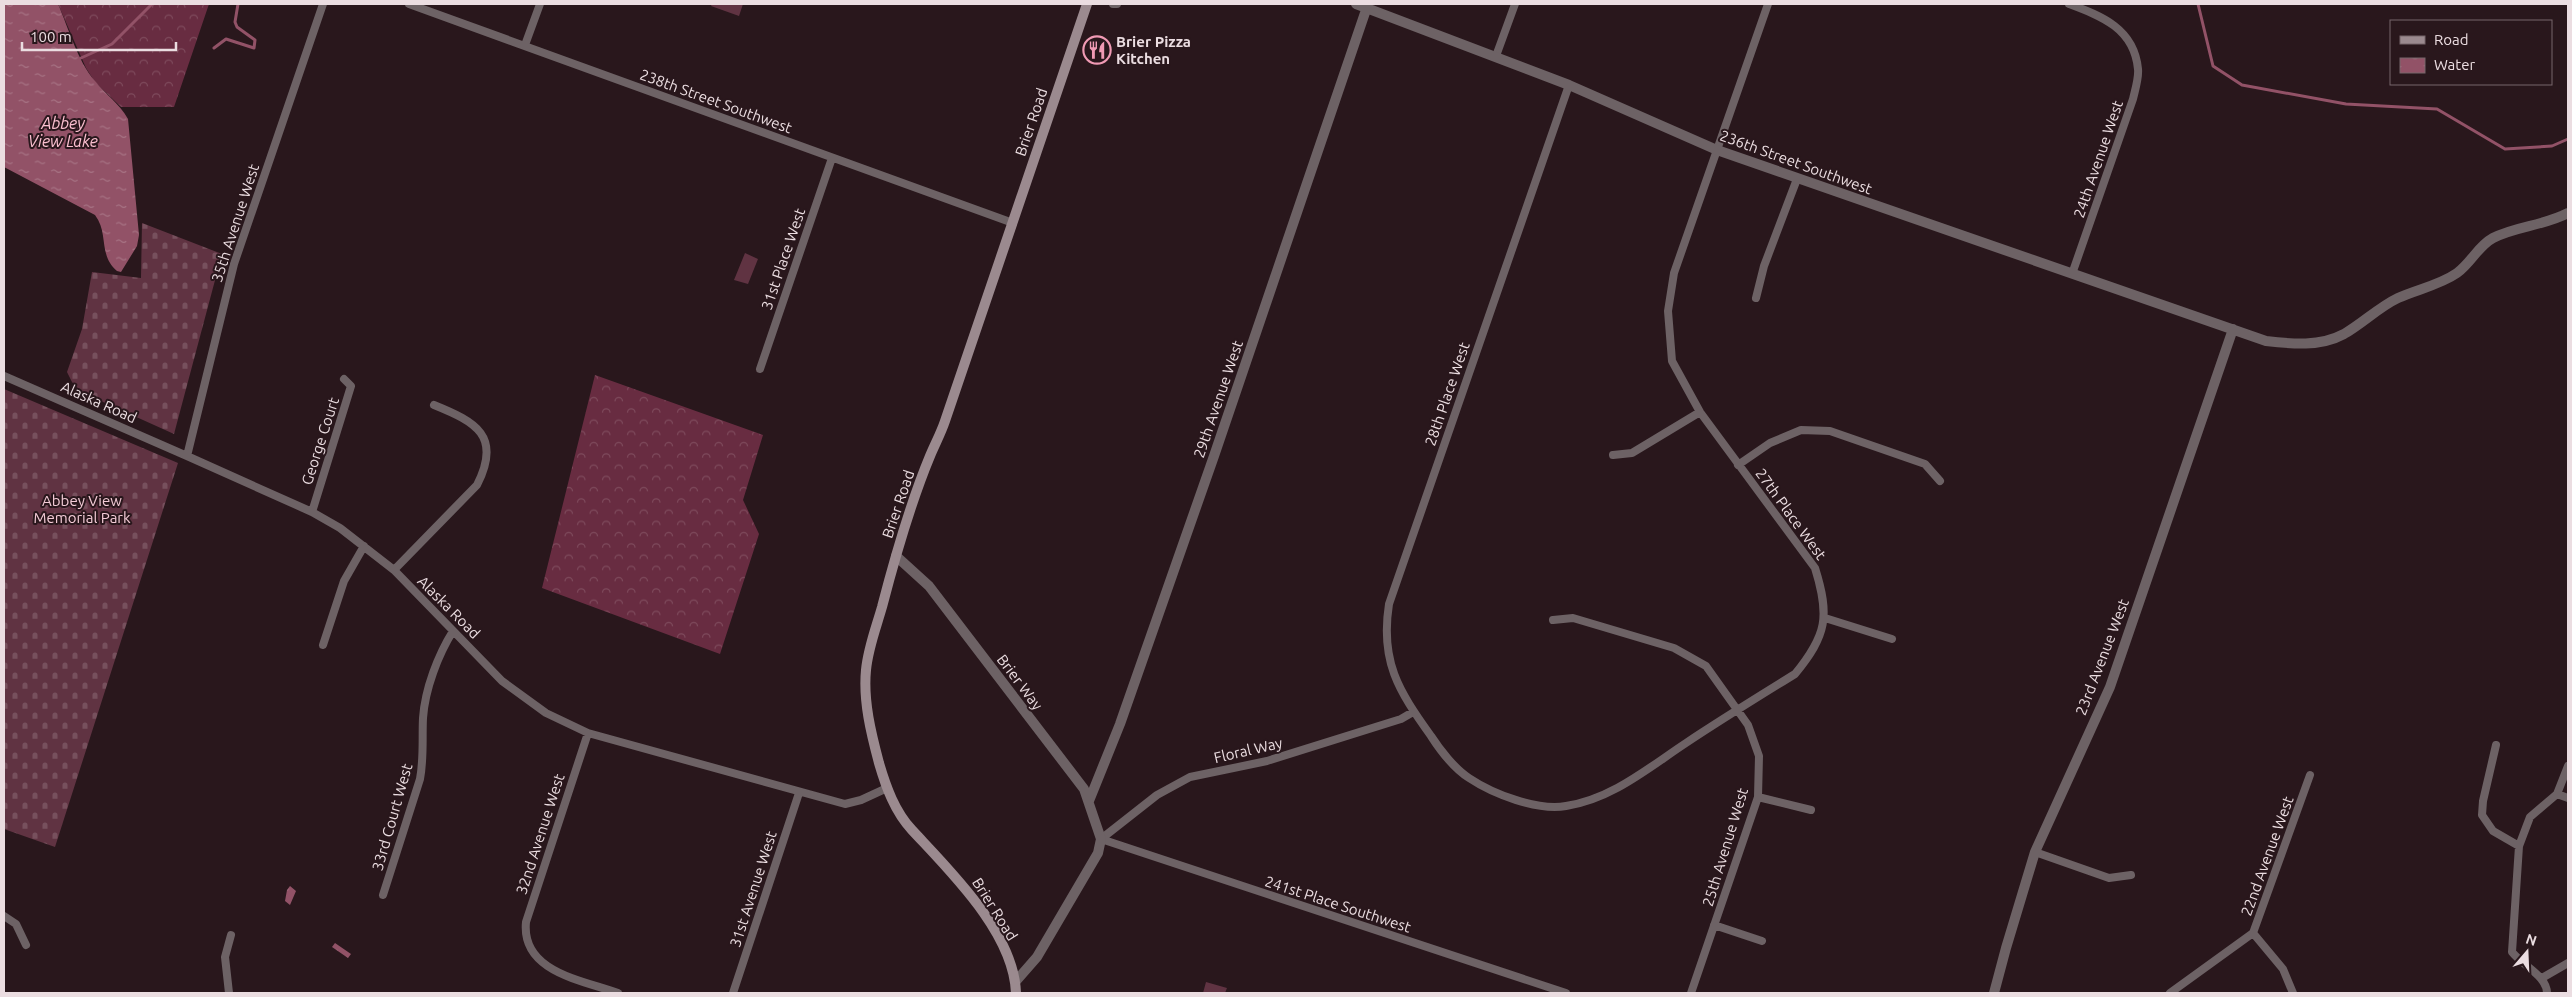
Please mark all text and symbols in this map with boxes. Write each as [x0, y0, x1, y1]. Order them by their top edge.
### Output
scale bar [22, 20, 176, 52]
legend [2390, 20, 2552, 85]
text: 100 m [30, 28, 72, 45]
text: Road [2434, 31, 2469, 48]
place label: Brier Pizza Kitchen [1116, 33, 1191, 67]
restaurant icon: Brier Pizza Kitchen [1082, 35, 1112, 65]
text: Water [2434, 56, 2475, 73]
street label: 238th Street Southwest [638, 66, 794, 136]
street label: Brier Road [1011, 86, 1051, 158]
street label: 24th Avenue West [2070, 98, 2126, 220]
water label: Abbey View Lake [28, 114, 98, 150]
street label: 236th Street Southwest [1718, 127, 1874, 197]
street label: 35th Avenue West [208, 162, 262, 284]
street label: 31st Place West [758, 206, 808, 312]
street label: 29th Avenue West [1190, 338, 1246, 460]
street label: 28th Place West [1421, 340, 1473, 448]
street label: Alaska Road [58, 378, 140, 426]
street label: George Court [298, 395, 342, 487]
street label: 27th Place West [1752, 465, 1830, 563]
street label: Brier Road [878, 468, 918, 540]
park label: Abbey View Memorial Park [33, 492, 131, 526]
street label: Alaska Road [414, 572, 484, 642]
street label: 23rd Avenue West [2072, 596, 2132, 718]
street label: Brier Way [994, 651, 1046, 713]
street label: Floral Way [1212, 734, 1284, 766]
street label: 33rd Court West [369, 761, 415, 873]
street label: 32nd Avenue West [512, 771, 568, 897]
street label: 25th Avenue West [1699, 786, 1751, 908]
street label: 22nd Avenue West [2237, 794, 2297, 918]
street label: 31st Avenue West [726, 829, 780, 949]
street label: 241st Place Southwest [1263, 872, 1413, 936]
street label: Brier Road [969, 874, 1021, 944]
north arrow [2502, 927, 2552, 977]
text: N [2524, 930, 2539, 949]

